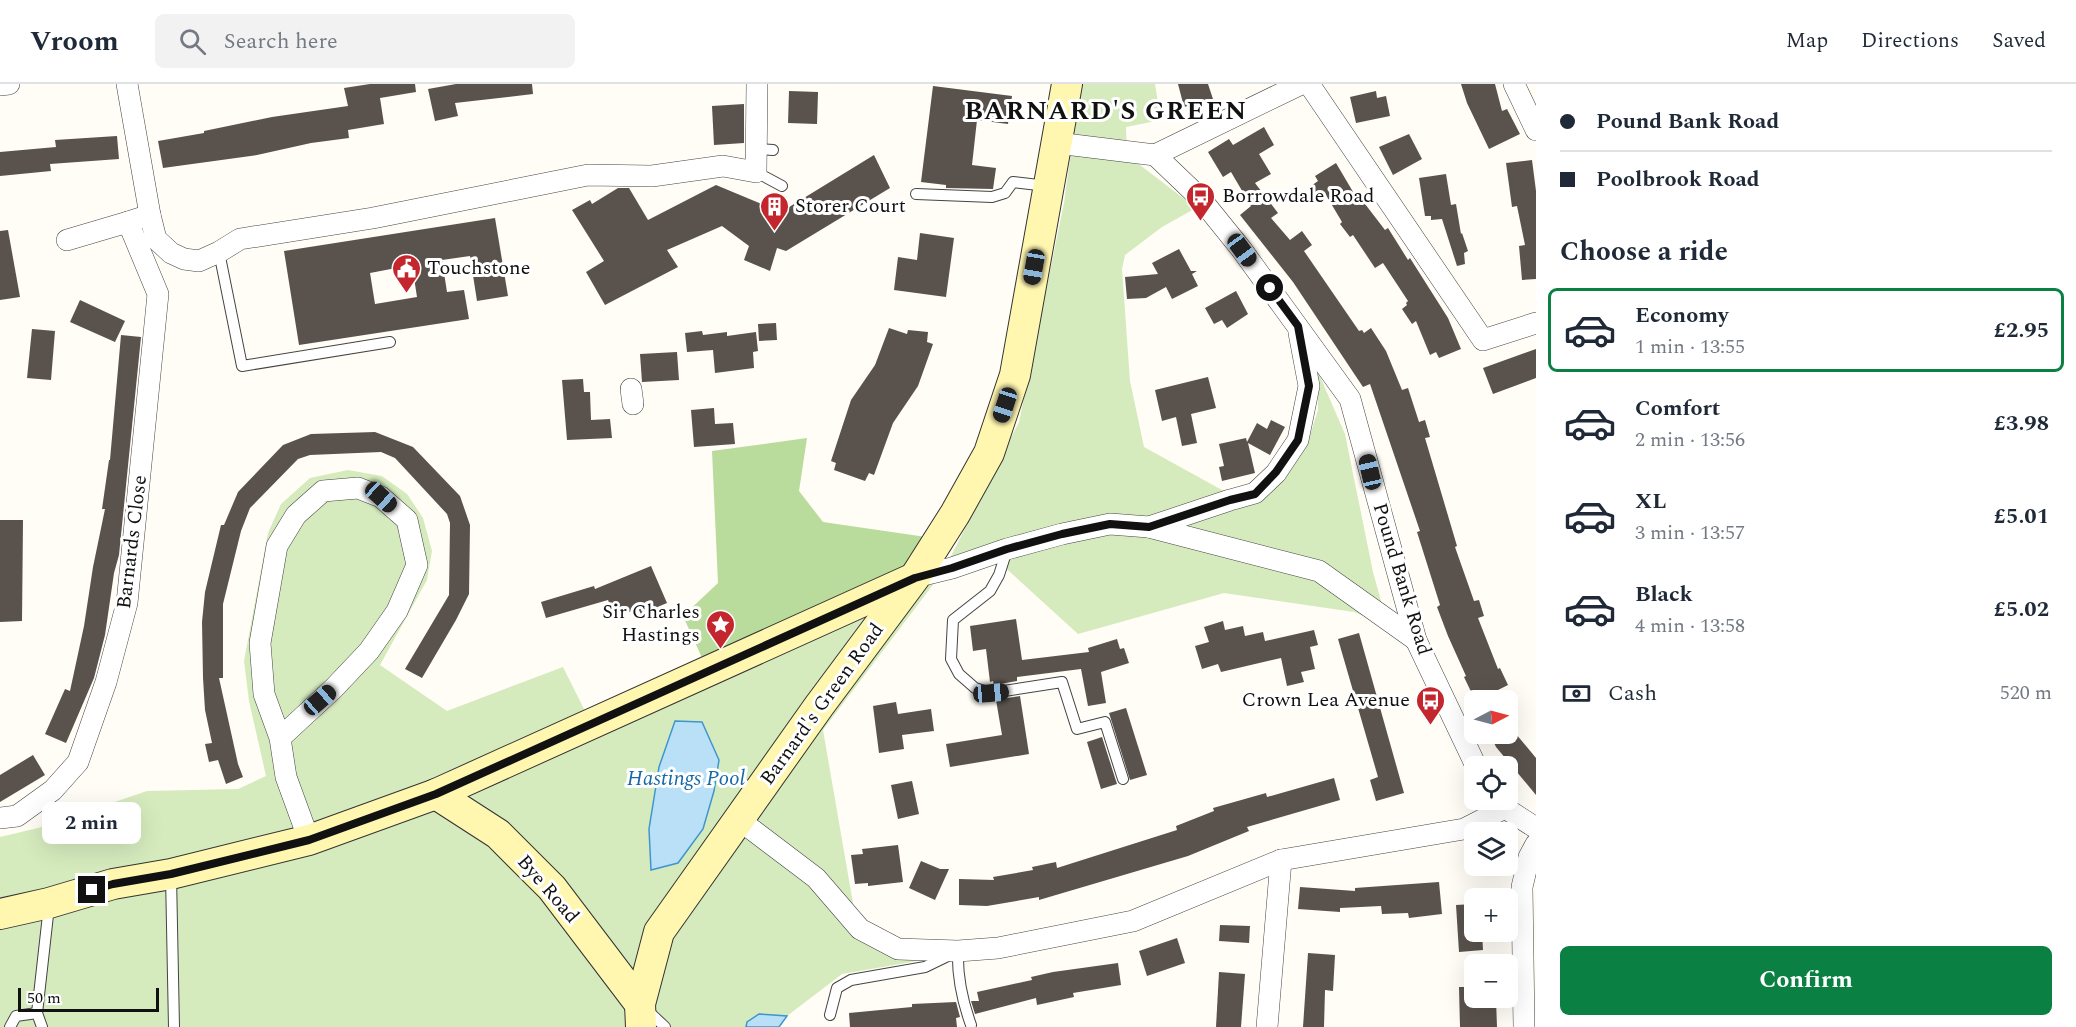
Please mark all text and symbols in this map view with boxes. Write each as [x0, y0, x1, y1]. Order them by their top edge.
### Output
search box [155, 14, 575, 68]
text: Vroom [30, 20, 119, 63]
icon: search [176, 25, 209, 58]
text: Search here [224, 25, 338, 58]
text: Map [1786, 25, 1828, 57]
text: Directions [1861, 25, 1959, 57]
text: Saved [1992, 25, 2046, 57]
district label: BARNARD'S GREEN [964, 91, 1248, 131]
text: Pound Bank Road [1596, 105, 1779, 138]
text: Poolbrook Road [1596, 163, 1760, 196]
bus stop icon: Borrowdale Road [1185, 180, 1217, 222]
place label: Borrowdale Road [1222, 181, 1374, 211]
building icon: Storer Court [758, 190, 790, 232]
place label: Storer Court [795, 191, 906, 221]
car [1224, 230, 1260, 270]
text: Choose a ride [1560, 231, 1728, 273]
car [1022, 248, 1046, 286]
public building icon: Touchstone [390, 252, 422, 294]
place label: Touchstone [427, 253, 530, 283]
route start [1256, 274, 1283, 301]
text: Economy [1635, 299, 1728, 332]
icon: car [1563, 303, 1617, 357]
text: £2.95 [1994, 314, 2049, 347]
text: 1 min · 13:55 [1635, 332, 1745, 362]
car [991, 385, 1019, 425]
text: Comfort [1635, 392, 1720, 425]
icon: car [1563, 396, 1617, 450]
text: £3.98 [1994, 407, 2049, 440]
text: 2 min · 13:56 [1635, 425, 1745, 455]
car [1357, 452, 1383, 492]
street label: Barnards Close [109, 473, 155, 611]
car [362, 478, 400, 516]
text: XL [1635, 485, 1666, 518]
icon: car [1563, 489, 1617, 543]
street label: Pound Bank Road [1365, 499, 1439, 659]
text: £5.01 [1994, 500, 2049, 533]
text: 3 min · 13:57 [1635, 518, 1745, 548]
text: Black [1635, 578, 1693, 611]
icon: car [1563, 582, 1617, 636]
text: £5.02 [1994, 593, 2049, 626]
place label: Sir Charles Hastings [602, 597, 700, 650]
place icon: Sir Charles Hastings [705, 608, 737, 650]
text: 4 min · 13:58 [1635, 611, 1745, 641]
street label: Barnard's Green Road [753, 617, 891, 791]
icon: cash [1560, 677, 1593, 710]
text: Cash [1608, 677, 1657, 710]
text: 520 m [2000, 678, 2052, 708]
car [301, 681, 339, 719]
car [972, 682, 1010, 704]
bus stop icon: Crown Lea Avenue [1415, 684, 1447, 726]
place label: Crown Lea Avenue [1242, 685, 1410, 715]
north arrow [1464, 690, 1518, 744]
map controls [1464, 690, 1518, 1008]
button: locate [1464, 756, 1518, 810]
water label: Hastings Pool [627, 763, 746, 795]
callout: 2 min [42, 803, 142, 845]
text: 2 min [65, 808, 118, 838]
button: layers [1464, 822, 1518, 876]
street label: Bye Road [510, 848, 586, 930]
route end [78, 876, 105, 903]
button: + [1464, 888, 1518, 942]
button: Confirm [1560, 946, 2052, 1015]
button: − [1464, 954, 1518, 1008]
scale bar [18, 985, 159, 1012]
text: 50 m [27, 986, 61, 1010]

